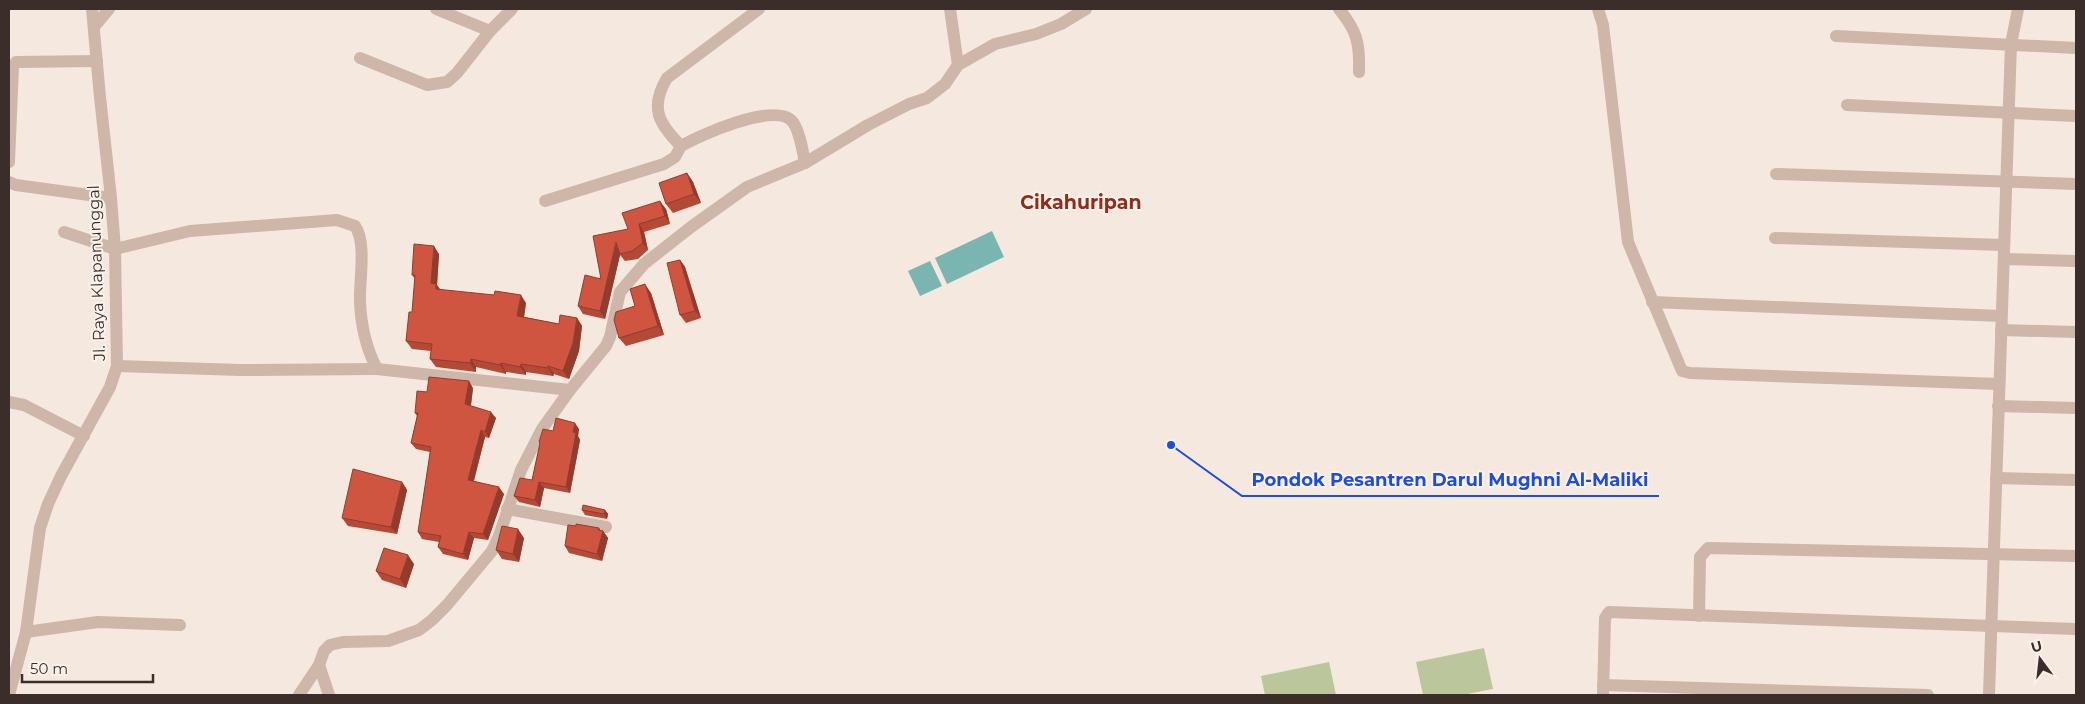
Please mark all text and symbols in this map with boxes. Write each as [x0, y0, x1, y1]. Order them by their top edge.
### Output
street label: Jl. Raya Klapanunggal [84, 185, 109, 362]
district label: Cikahuripan [1020, 191, 1142, 214]
callout: Pondok Pesantren Darul Mughni Al-Maliki [1242, 463, 1659, 496]
text: Pondok Pesantren Darul Mughni Al-Maliki [1252, 469, 1648, 491]
north arrow [2015, 634, 2065, 684]
text: U [2029, 636, 2044, 657]
scale bar [22, 652, 154, 684]
text: 50 m [30, 659, 68, 678]

